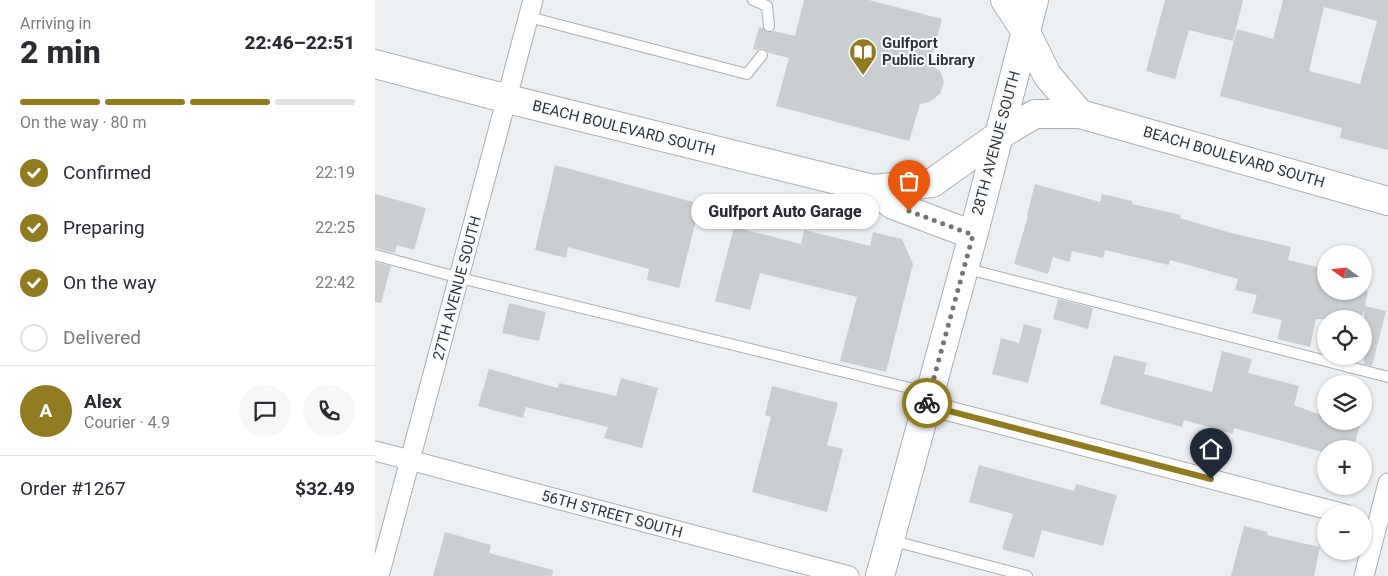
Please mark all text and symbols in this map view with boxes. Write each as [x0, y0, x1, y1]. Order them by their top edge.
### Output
text: Arriving in [20, 14, 91, 33]
text: 22:46–22:51 [244, 31, 355, 54]
text: 2 min [20, 33, 101, 71]
place label: Gulfport Public Library [882, 34, 975, 69]
library icon: Gulfport Public Library [848, 37, 878, 76]
street label: 28TH AVENUE SOUTH [968, 69, 1024, 217]
street label: BEACH BOULEVARD SOUTH [531, 97, 717, 159]
text: On the way · 80 m [20, 113, 147, 132]
street label: BEACH BOULEVARD SOUTH [1141, 122, 1327, 192]
icon: check [20, 159, 48, 187]
pin [888, 160, 930, 211]
text: Confirmed [63, 161, 151, 184]
text: 22:19 [315, 163, 355, 182]
icon: bag [895, 167, 923, 195]
callout: Gulfport Auto Garage [691, 194, 879, 228]
text: Gulfport Auto Garage [708, 202, 862, 221]
icon: check [20, 214, 48, 242]
street label: 27TH AVENUE SOUTH [429, 214, 485, 362]
text: Preparing [63, 216, 145, 239]
text: 22:25 [315, 218, 355, 237]
north arrow [1317, 245, 1373, 300]
map controls [1317, 245, 1372, 560]
icon: check [20, 269, 48, 297]
text: On the way [63, 271, 156, 294]
text: 22:42 [315, 273, 355, 292]
button: locate [1317, 310, 1372, 365]
text: Delivered [63, 326, 141, 349]
button: layers [1317, 375, 1372, 430]
courier [902, 378, 952, 428]
button: chat [239, 385, 291, 437]
button: phone [303, 385, 355, 437]
icon: bike [913, 389, 941, 417]
text: Alex [84, 390, 122, 413]
text: A [40, 399, 52, 422]
text: Courier · 4.9 [84, 413, 170, 432]
pin [1190, 428, 1232, 479]
icon: home [1197, 435, 1225, 463]
button: + [1317, 440, 1372, 495]
text: Order #1267 [20, 477, 126, 500]
text: $32.49 [295, 477, 355, 500]
street label: 56TH STREET SOUTH [539, 486, 685, 542]
button: − [1317, 505, 1372, 560]

